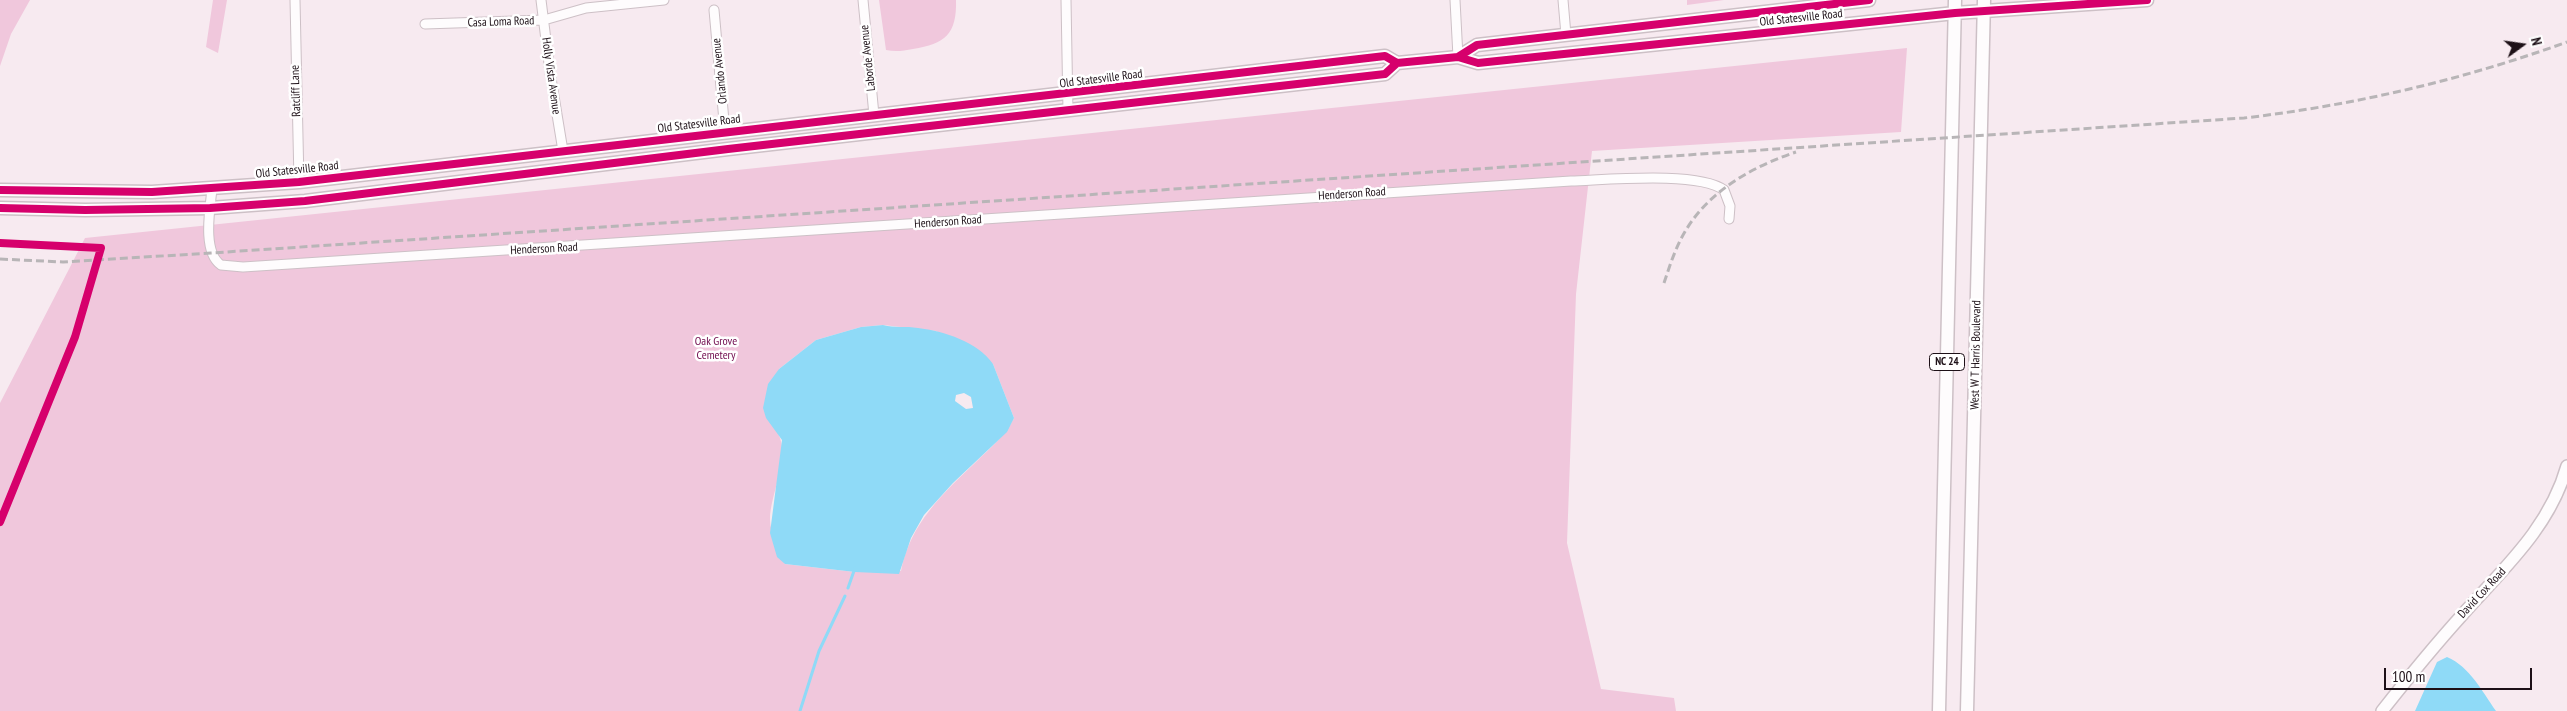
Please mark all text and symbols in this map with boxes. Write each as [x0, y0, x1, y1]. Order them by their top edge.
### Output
street label: Old Statesville Road [1759, 6, 1843, 30]
street label: Casa Loma Road [467, 14, 535, 30]
north arrow [2497, 20, 2547, 70]
street label: Laborde Avenue [857, 24, 879, 92]
text: N [2527, 36, 2546, 47]
street label: Holly Vista Avenue [538, 37, 564, 115]
street label: Orlando Avenue [709, 37, 731, 105]
street label: Ratcliff Lane [288, 65, 304, 117]
street label: Old Statesville Road [1059, 67, 1143, 91]
street label: Old Statesville Road [657, 112, 741, 136]
street label: Old Statesville Road [255, 158, 339, 182]
street label: Henderson Road [1318, 184, 1386, 204]
street label: Henderson Road [914, 212, 982, 232]
street label: Henderson Road [510, 240, 578, 258]
street label: West W T Harris Boulevard [1968, 300, 1984, 410]
park label: Oak Grove Cemetery [695, 335, 737, 363]
road number: NC 24 [1930, 354, 1964, 371]
street label: David Cox Road [2455, 565, 2509, 621]
scale bar [2387, 658, 2534, 690]
text: 100 m [2392, 667, 2425, 686]

